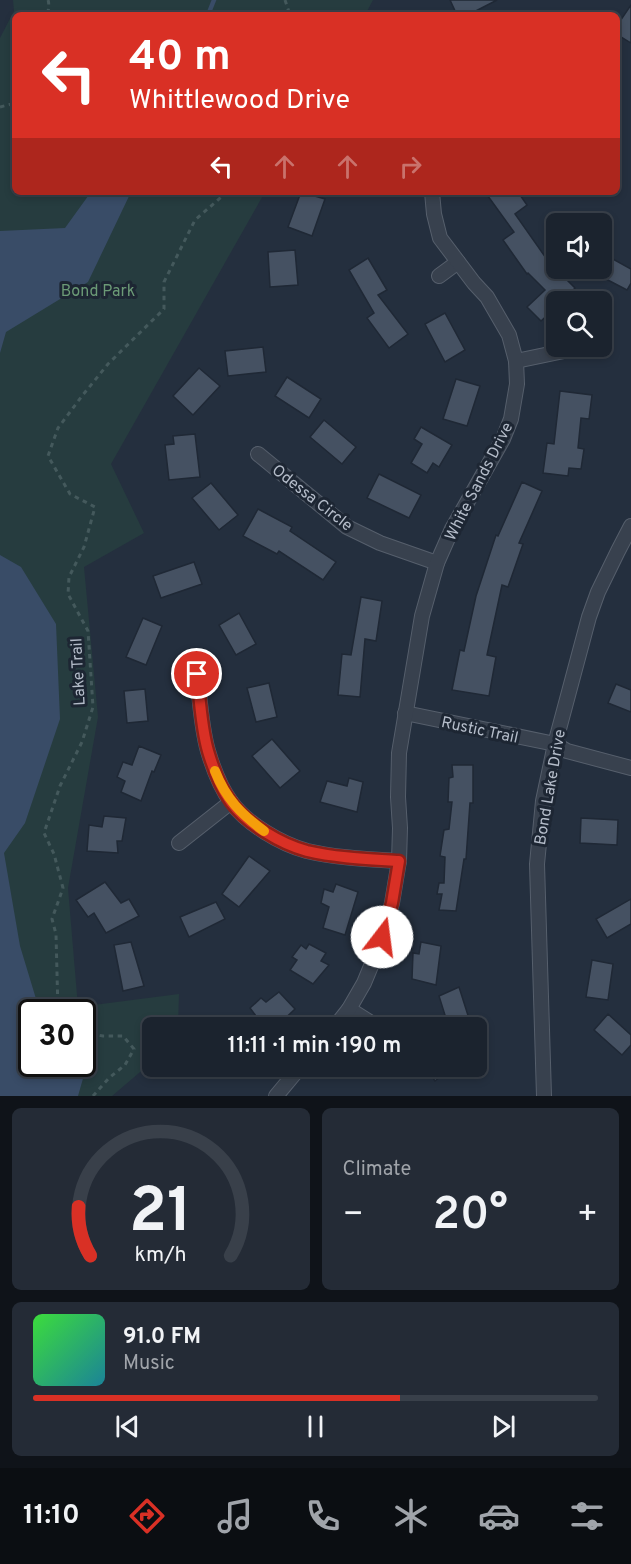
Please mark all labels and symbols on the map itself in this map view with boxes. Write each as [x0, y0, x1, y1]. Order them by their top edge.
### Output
park label: Bond Park [61, 282, 135, 302]
street label: White Sands Drive [441, 419, 518, 545]
street label: Odessa Circle [267, 461, 356, 536]
street label: Lake Trail [67, 638, 91, 706]
pin [171, 648, 222, 699]
street label: Rustic Trail [439, 713, 520, 749]
street label: Bond Lake Drive [531, 728, 571, 847]
position arrow [350, 905, 414, 969]
speed limit sign: 30 [18, 999, 96, 1077]

